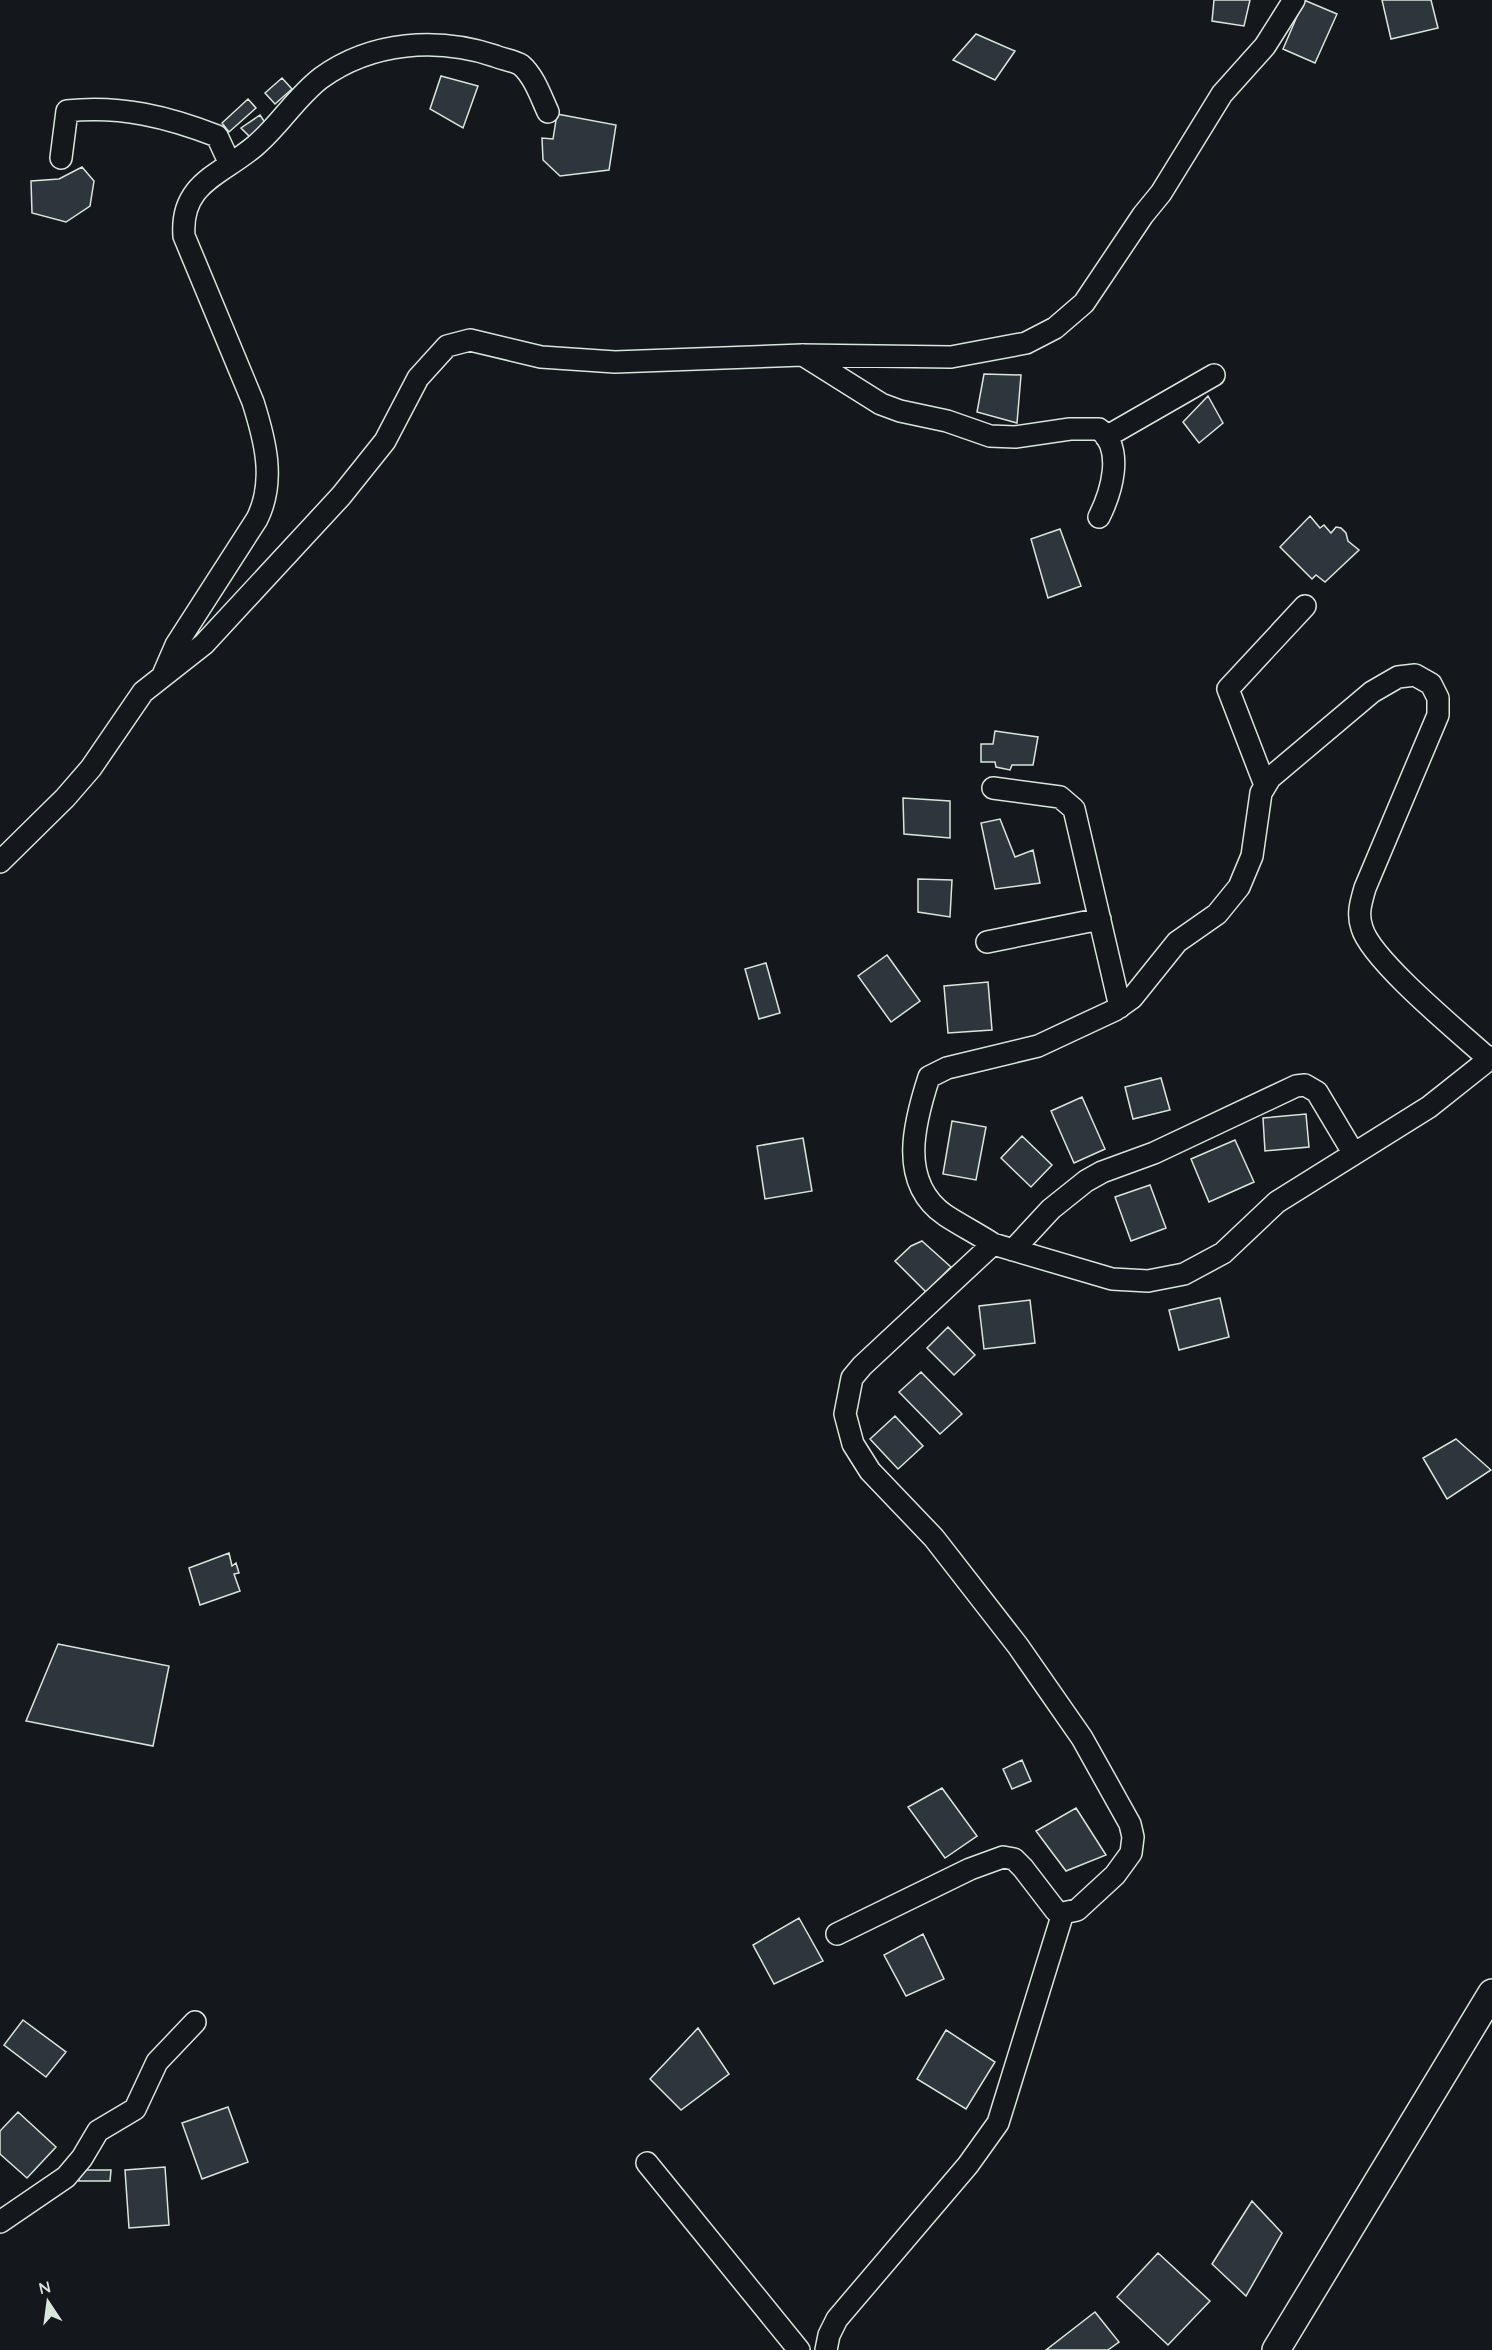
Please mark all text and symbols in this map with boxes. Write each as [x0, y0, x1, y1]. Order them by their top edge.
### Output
north arrow [18, 2272, 78, 2332]
text: N [37, 2276, 53, 2298]

